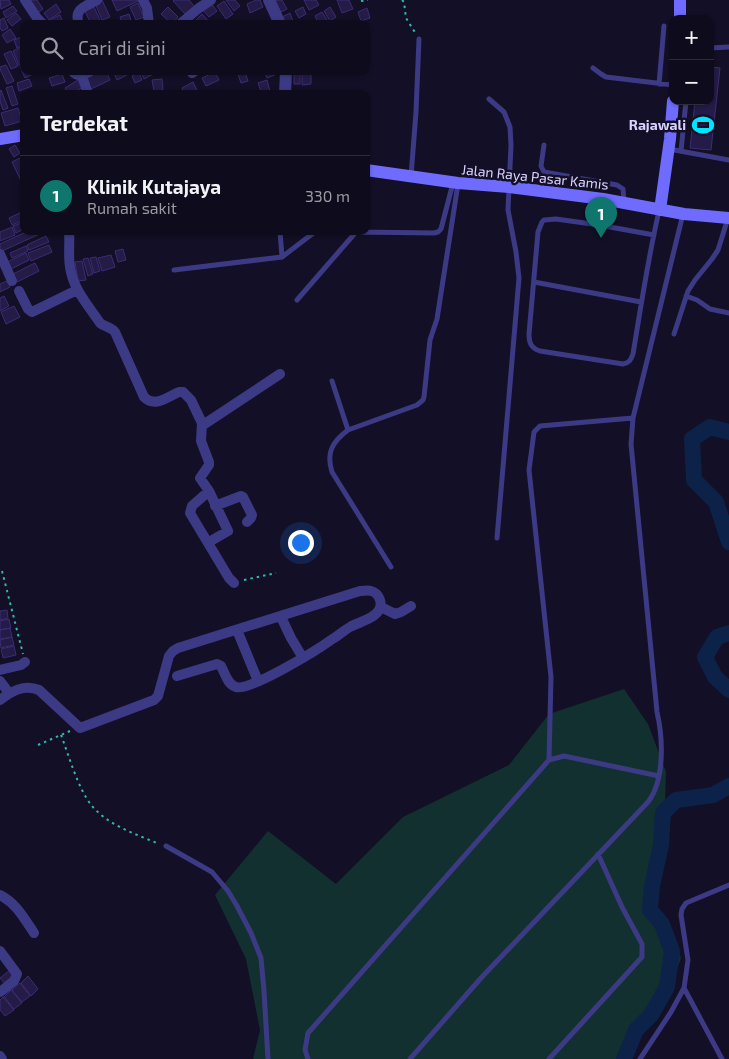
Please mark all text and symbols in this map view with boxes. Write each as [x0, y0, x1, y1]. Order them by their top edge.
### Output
map controls [669, 15, 714, 105]
button: + [669, 15, 714, 60]
search box [20, 20, 370, 75]
icon: search [38, 34, 66, 62]
text: Cari di sini [78, 36, 166, 59]
button: − [669, 60, 714, 105]
text: Terdekat [40, 110, 128, 135]
sports icon: Rajawali [690, 112, 716, 138]
place label: Rajawali [629, 116, 686, 133]
street label: Jalan Raya Pasar Kamis [461, 160, 610, 193]
text: Klinik Kutajaya [87, 175, 221, 198]
text: 1 [53, 186, 59, 205]
text: 330 m [305, 186, 350, 205]
pin: 1 [585, 197, 617, 238]
text: Rumah sakit [87, 198, 177, 217]
your location [288, 530, 314, 556]

